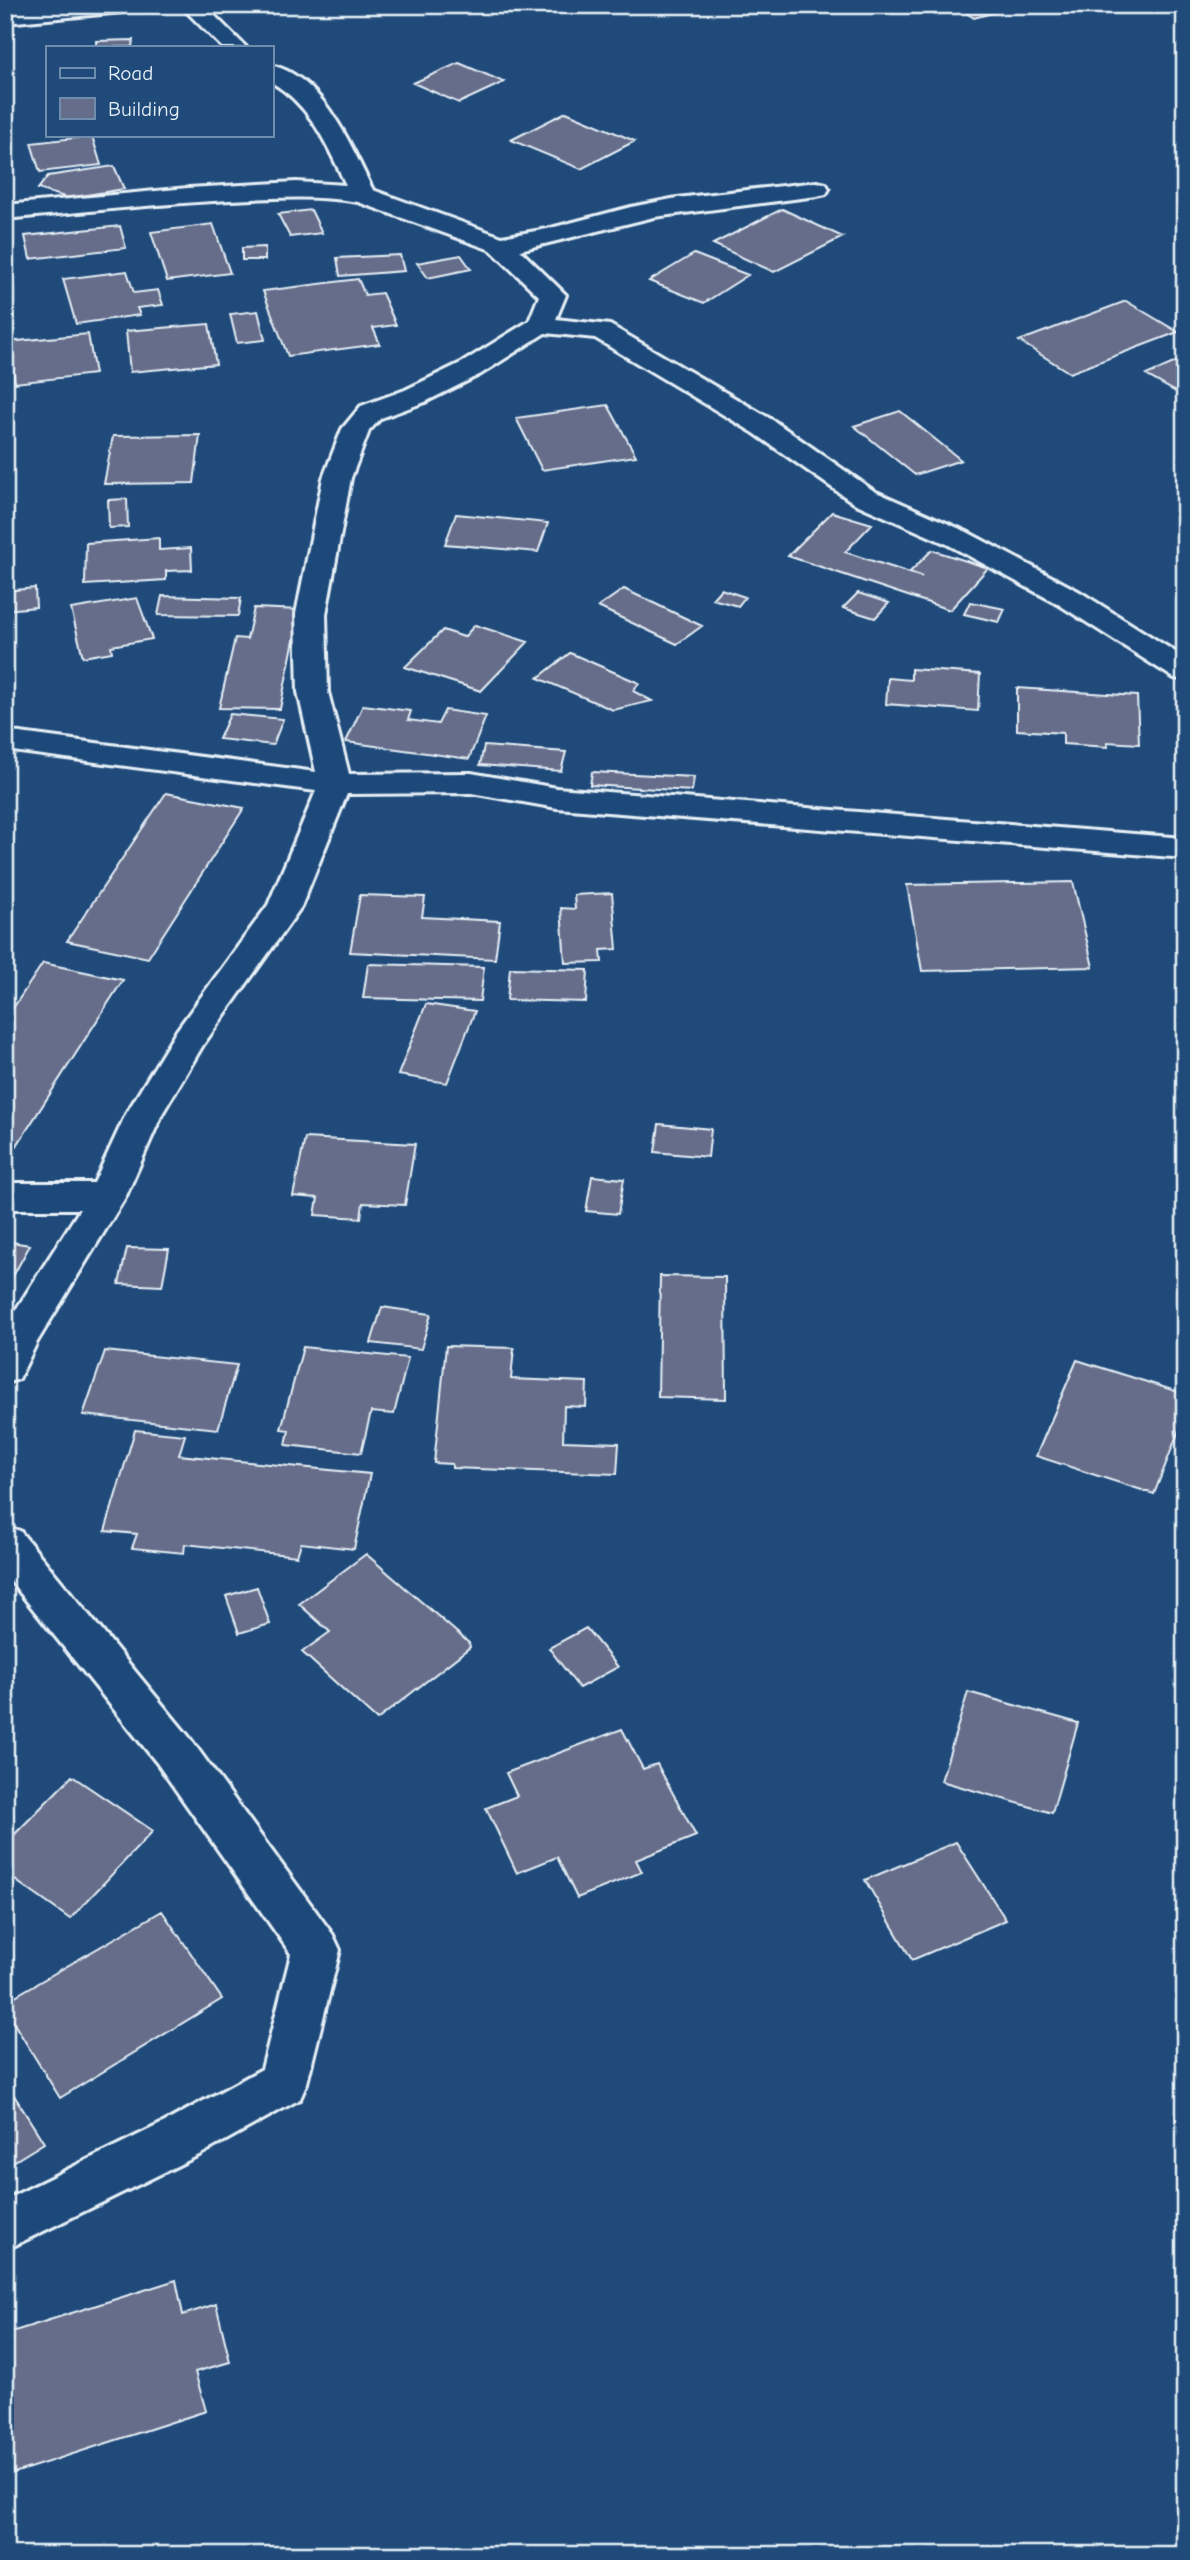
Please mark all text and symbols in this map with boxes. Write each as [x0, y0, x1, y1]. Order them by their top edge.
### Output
legend [46, 46, 273, 136]
text: Road [108, 61, 153, 85]
text: Building [108, 97, 180, 121]

